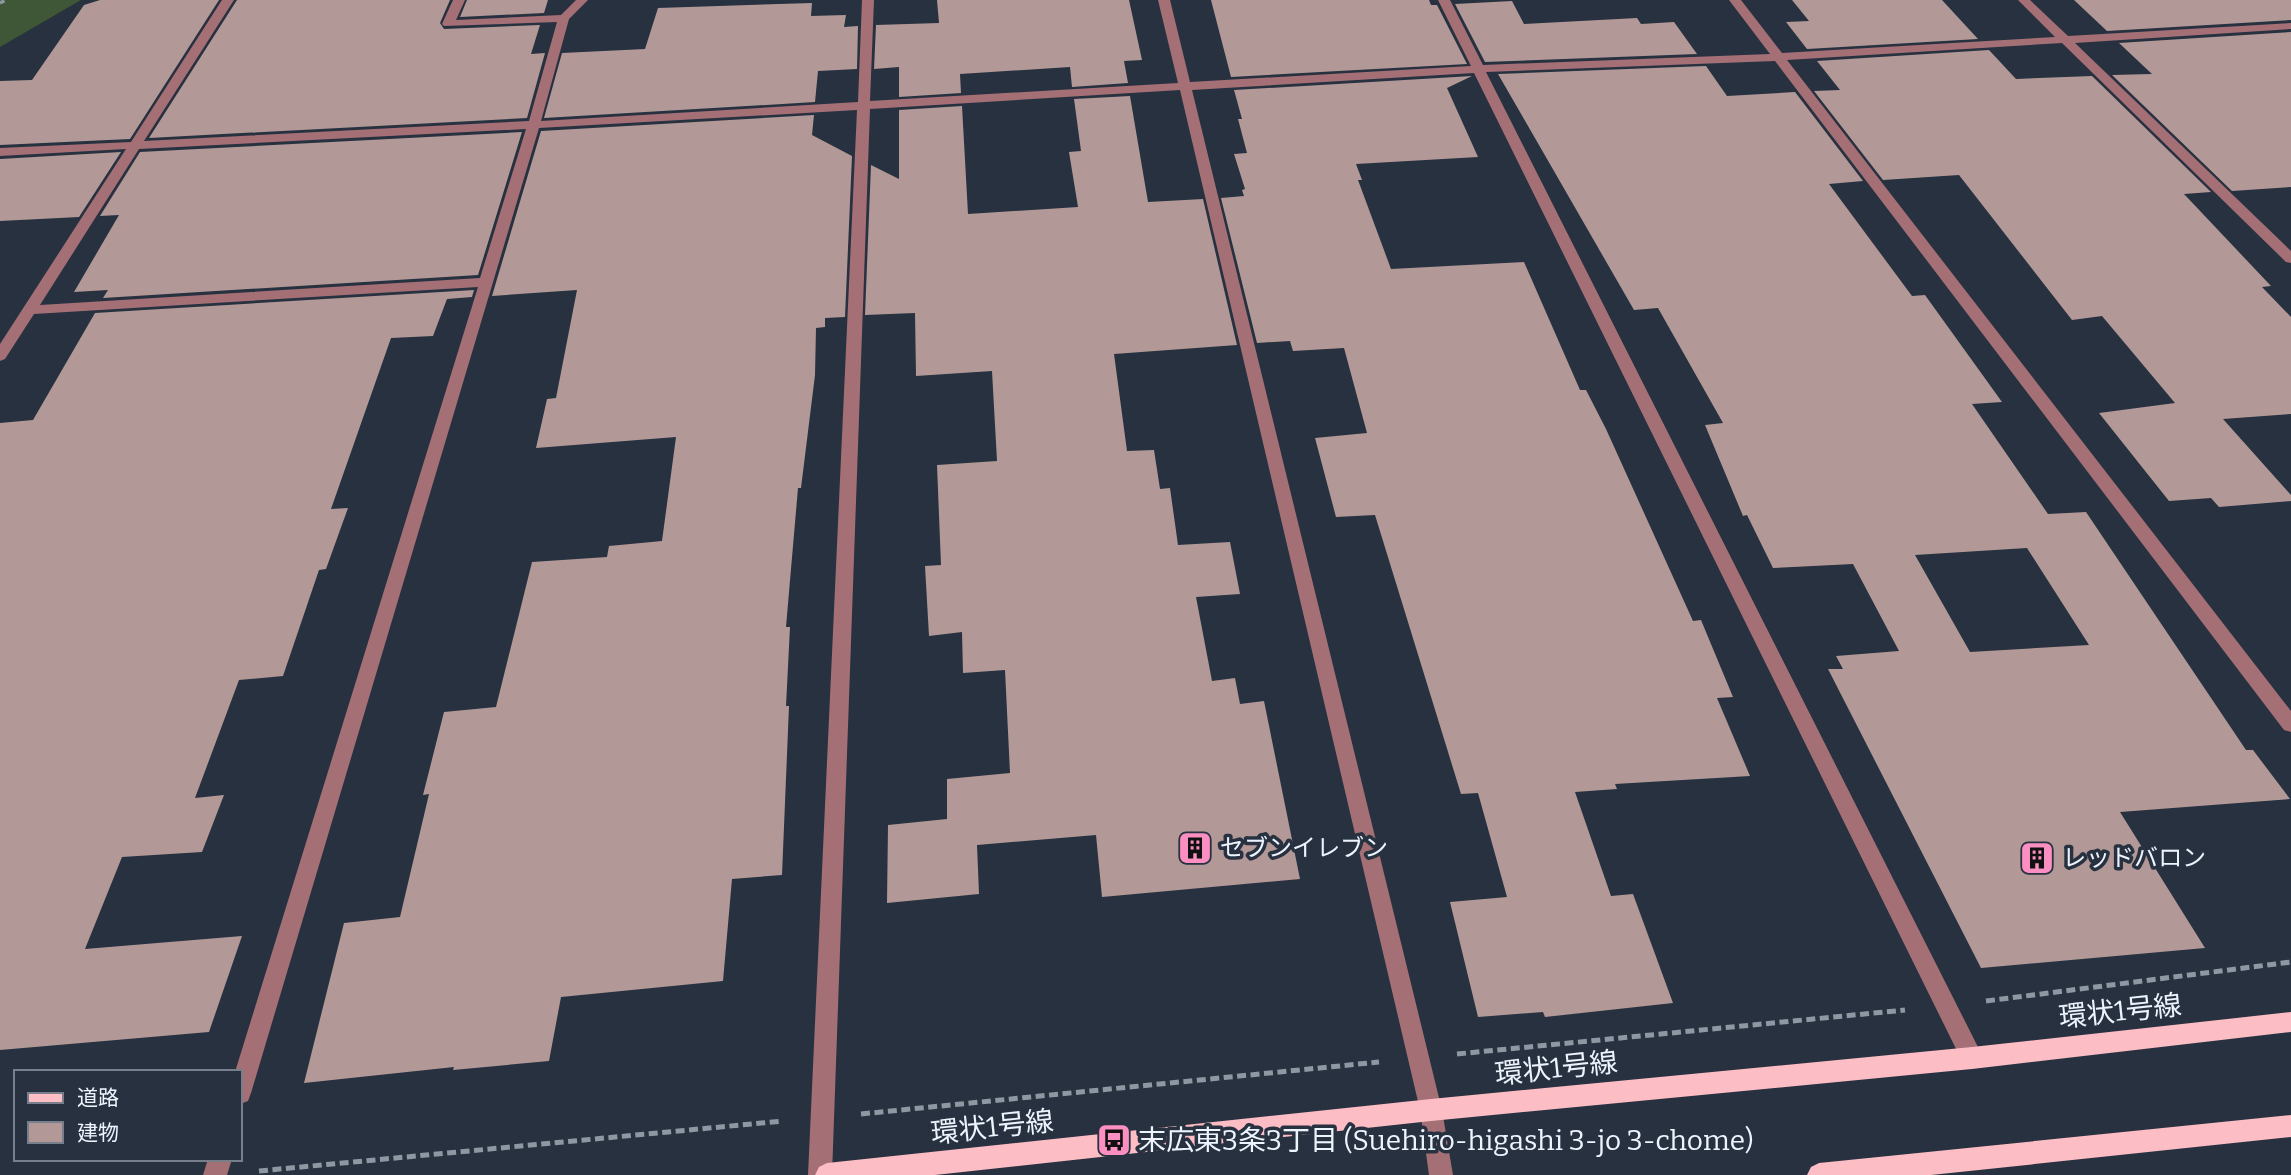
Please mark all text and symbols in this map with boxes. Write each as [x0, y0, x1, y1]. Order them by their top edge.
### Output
building icon: セブンイレブン [1176, 829, 1214, 867]
place label: セブンイレブン [1220, 834, 1388, 862]
building icon: レッドバロン [2018, 839, 2056, 877]
place label: レッドバロン [2062, 844, 2206, 872]
street label: 環状1号線 [2057, 988, 2183, 1034]
street label: 環状1号線 [1493, 1045, 1619, 1091]
legend [14, 1070, 242, 1161]
text: 道路 [77, 1085, 119, 1111]
street label: 環状1号線 [929, 1104, 1055, 1150]
text: 建物 [77, 1120, 119, 1146]
bus stop icon: 末広東3条3丁目 (Suehiro-higashi 3-jo 3-chome) [1095, 1121, 1133, 1159]
place label: 末広東3条3丁目 (Suehiro-higashi 3-jo 3-chome) [1138, 1124, 1754, 1157]

